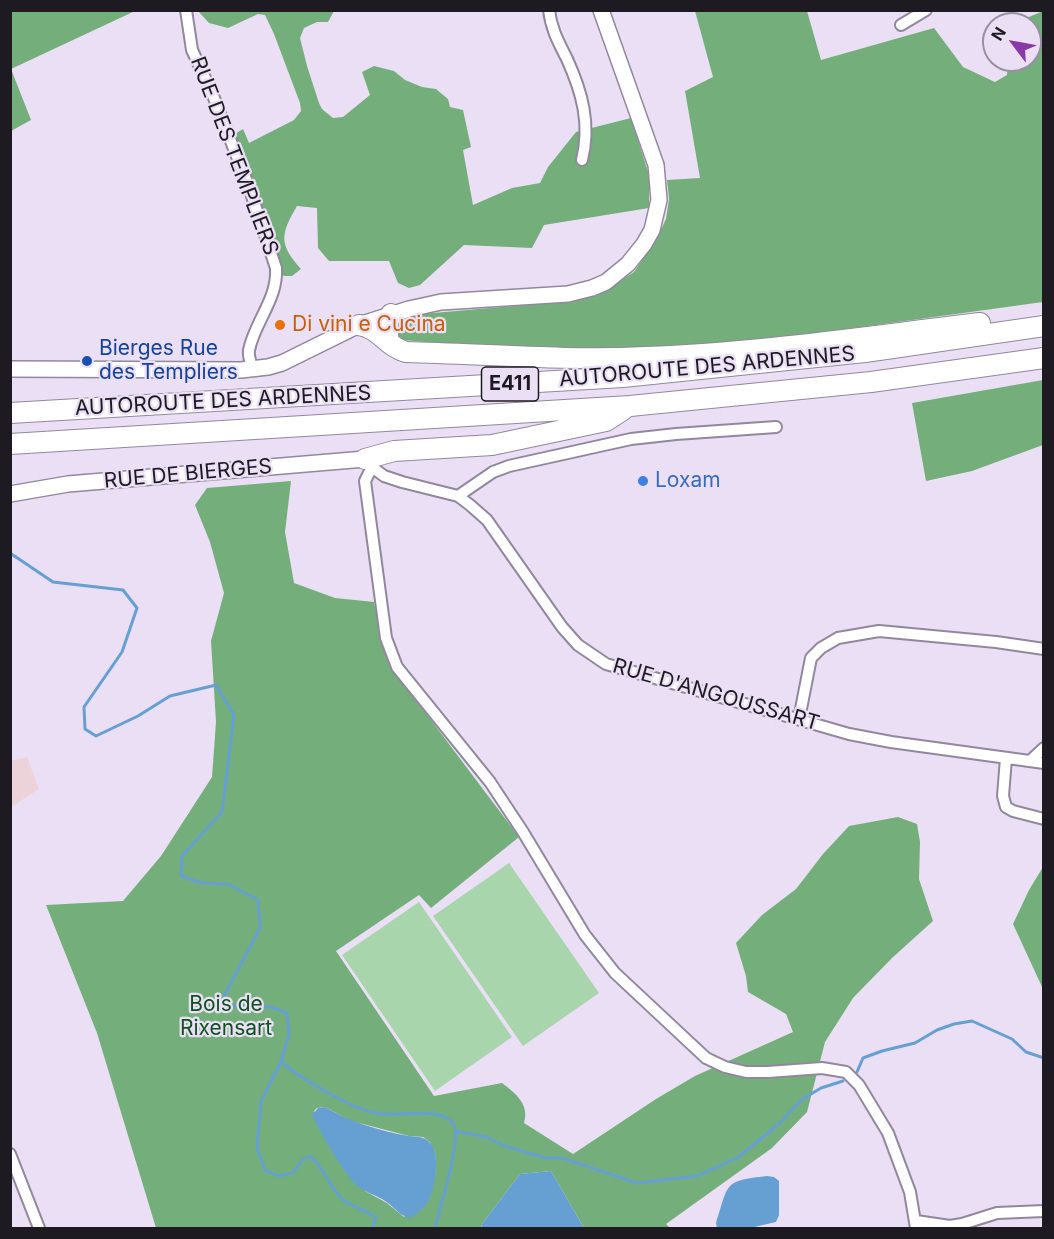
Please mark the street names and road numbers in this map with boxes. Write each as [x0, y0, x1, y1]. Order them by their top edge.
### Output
street label: RUE DES TEMPLIERS [185, 53, 283, 259]
street label: AUTOROUTE DES ARDENNES [558, 342, 856, 392]
road number: E411 [482, 367, 538, 401]
street label: AUTOROUTE DES ARDENNES [74, 381, 372, 421]
street label: RUE DE BIERGES [103, 454, 273, 494]
street label: RUE D'ANGOUSSART [610, 653, 822, 737]

